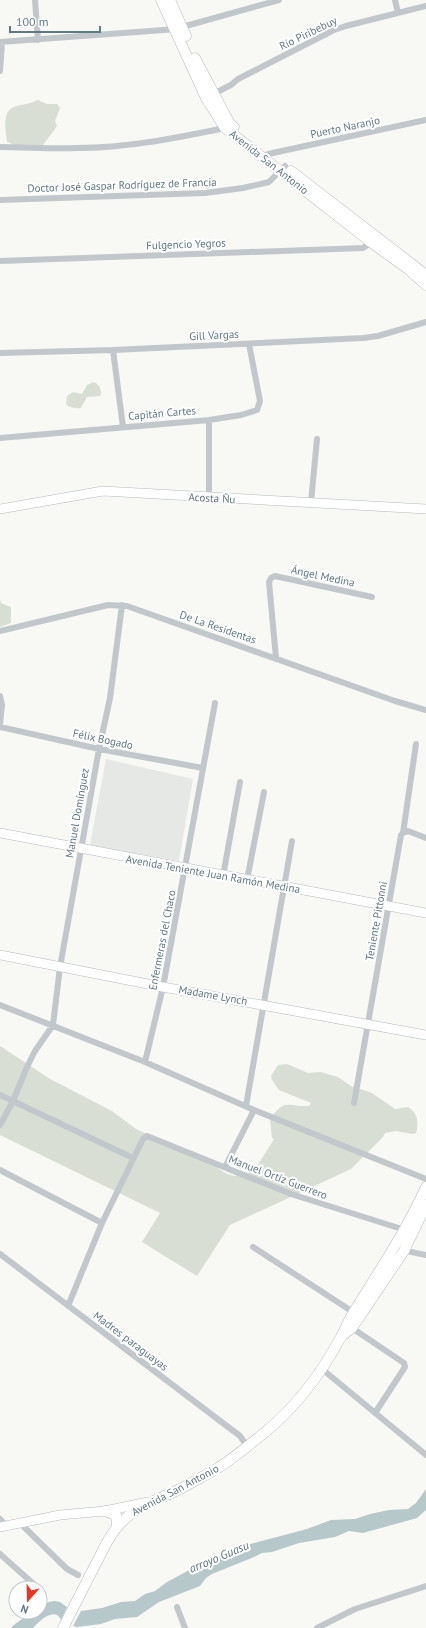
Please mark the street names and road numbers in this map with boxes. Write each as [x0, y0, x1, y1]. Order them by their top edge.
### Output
street label: Río Piribebuy [277, 13, 340, 53]
street label: Puerto Naranjo [309, 113, 381, 141]
street label: Avenida San Antonio [227, 127, 312, 197]
street label: Doctor José Gaspar Rodríguez de Francia [27, 175, 217, 195]
street label: Fulgencio Yegros [146, 236, 226, 252]
street label: Gill Vargas [189, 327, 239, 343]
street label: Capitán Cartes [127, 403, 197, 423]
street label: Acosta Ñu [188, 490, 236, 506]
street label: Ángel Medina [290, 562, 356, 590]
street label: De La Residentas [178, 607, 258, 647]
street label: Félix Bogado [72, 726, 134, 752]
street label: Manuel Domínguez [62, 767, 92, 859]
street label: Avenida Teniente Juan Ramón Medina [125, 852, 301, 896]
street label: Teniente Pittonni [362, 880, 390, 962]
street label: Enfermeras del Chaco [145, 889, 179, 991]
street label: Madame Lynch [177, 982, 249, 1008]
street label: Manuel Ortíz Guerrero [227, 1152, 329, 1202]
street label: Madres paraguayas [91, 1308, 171, 1374]
street label: Avenida San Antonio [129, 1461, 221, 1519]

